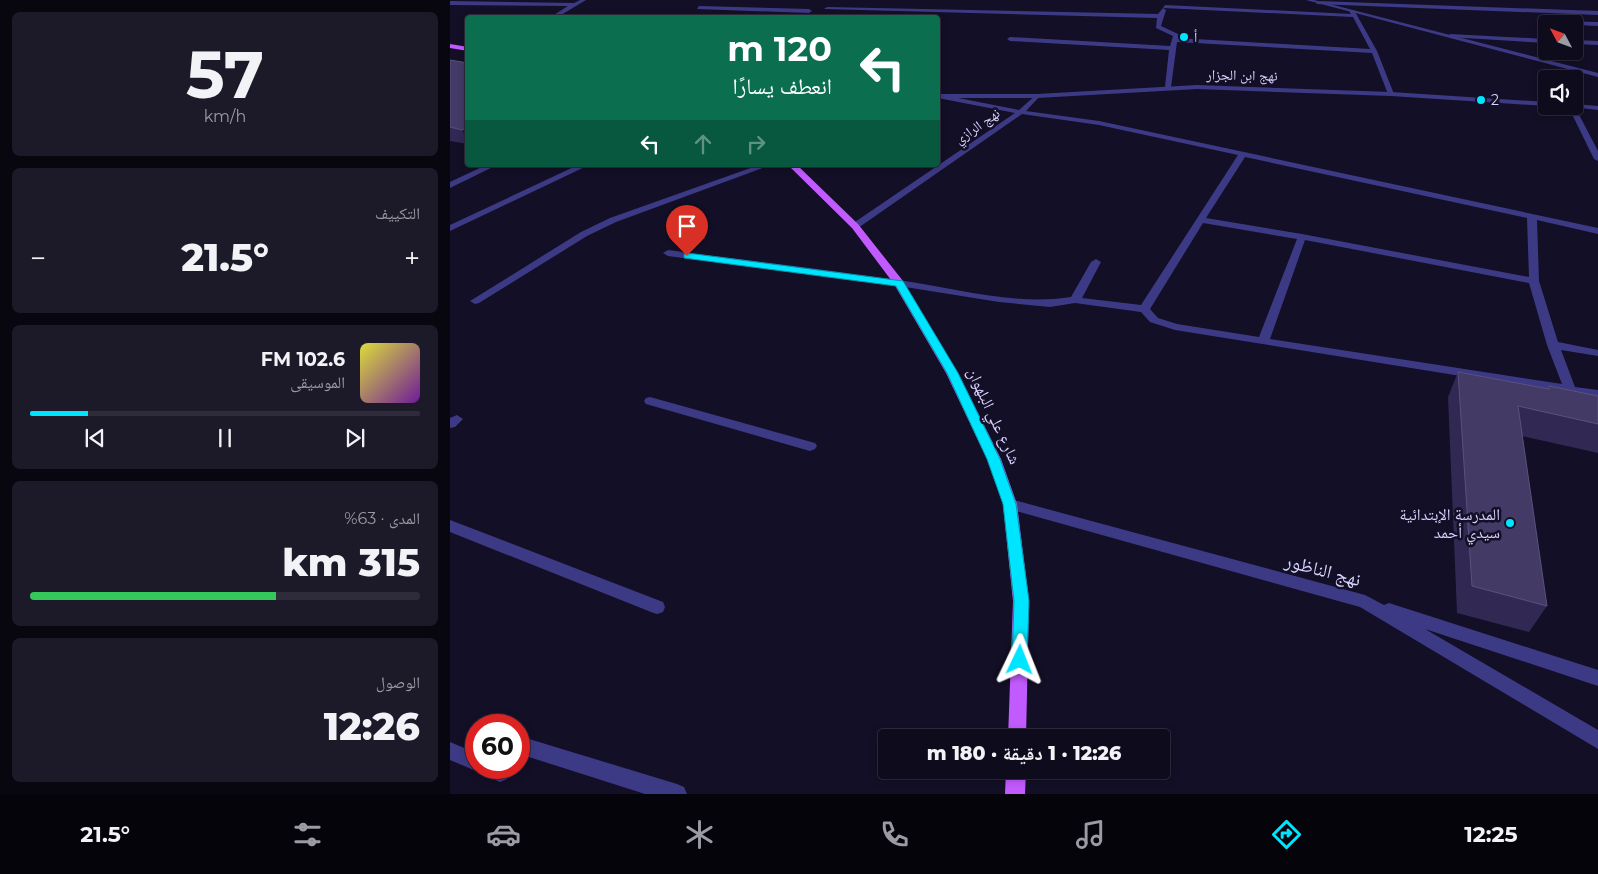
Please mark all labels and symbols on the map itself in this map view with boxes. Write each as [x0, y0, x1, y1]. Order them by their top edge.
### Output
north arrow [1538, 15, 1582, 60]
place label: أ [1194, 28, 1197, 46]
marker: أ [1178, 31, 1190, 43]
street label: نهج ابن الجزار [1205, 65, 1278, 86]
place label: 2 [1491, 91, 1499, 109]
marker: 2 [1475, 94, 1487, 106]
street label: نهج الرازي [951, 104, 1005, 150]
pin [666, 205, 708, 256]
street label: شارع علي البلهوان [961, 365, 1025, 469]
place label: المدرسة الإبتدائية سيدي أحمد [1399, 505, 1500, 545]
marker: المدرسة الإبتدائية سيدي أحمد [1504, 517, 1516, 529]
street label: نهج الناظور [1281, 549, 1364, 592]
position arrow [993, 633, 1045, 685]
speed limit sign: 60 [465, 714, 530, 779]

